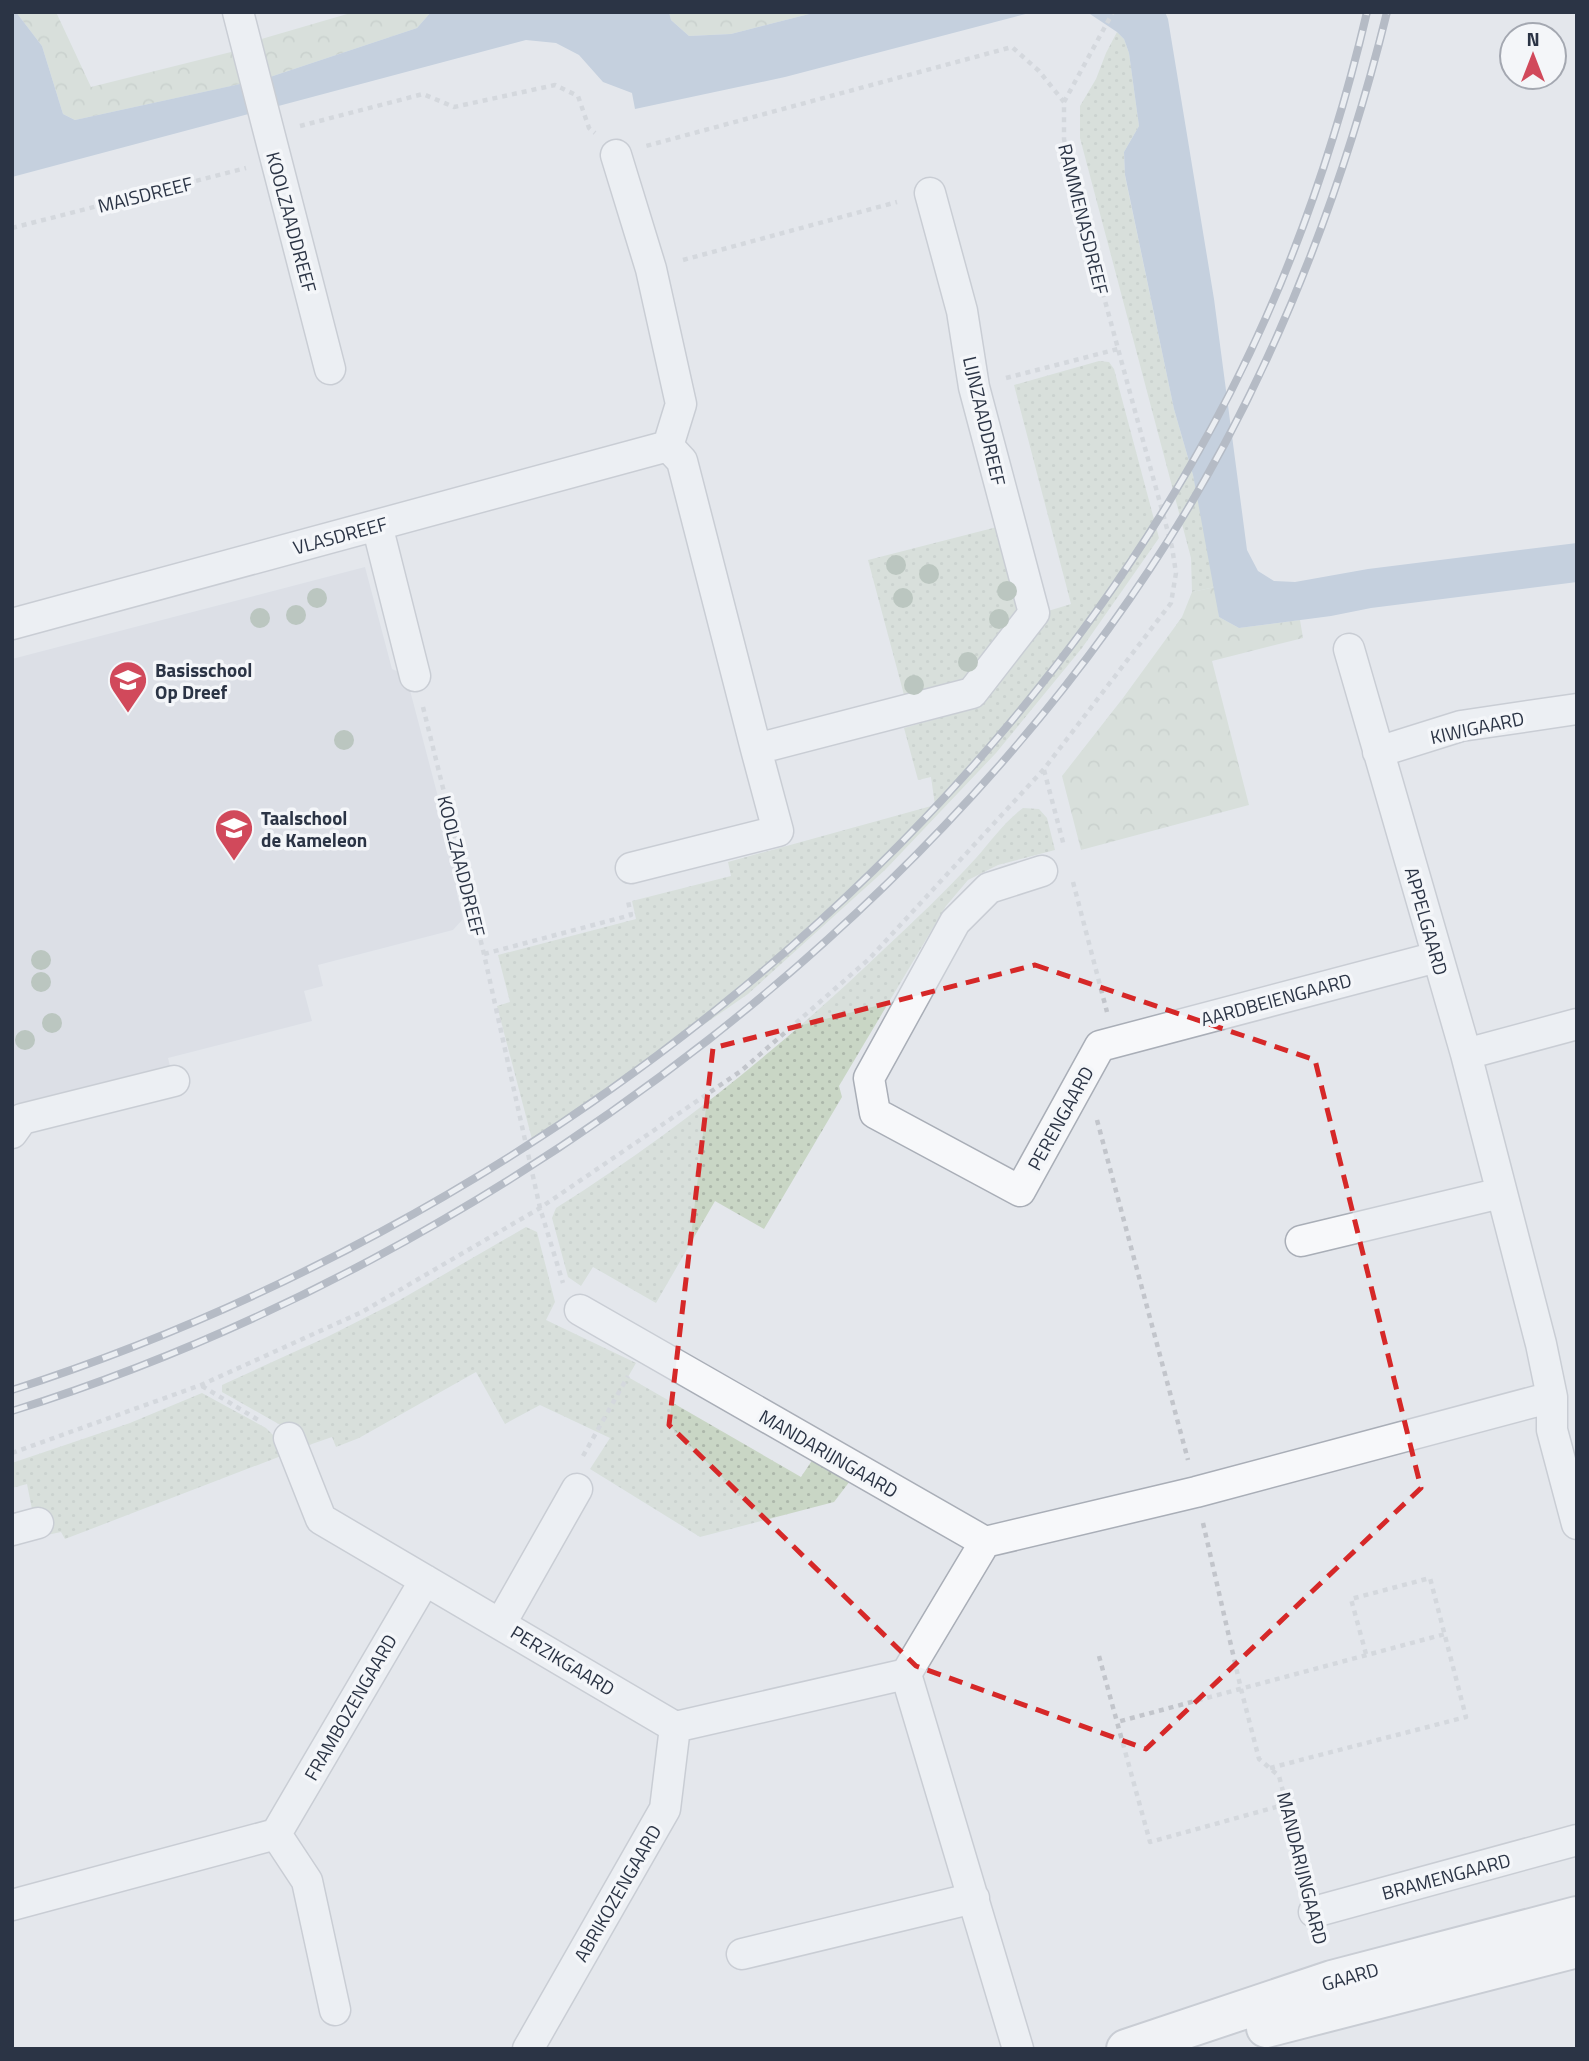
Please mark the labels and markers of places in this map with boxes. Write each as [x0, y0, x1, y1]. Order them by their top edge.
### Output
place label: Basisschool Op Dreef [155, 655, 252, 706]
school or university icon: Basisschool Op Dreef [107, 659, 149, 714]
place label: Taalschool de Kameleon [261, 803, 367, 854]
school or university icon: Taalschool de Kameleon [213, 807, 255, 862]

